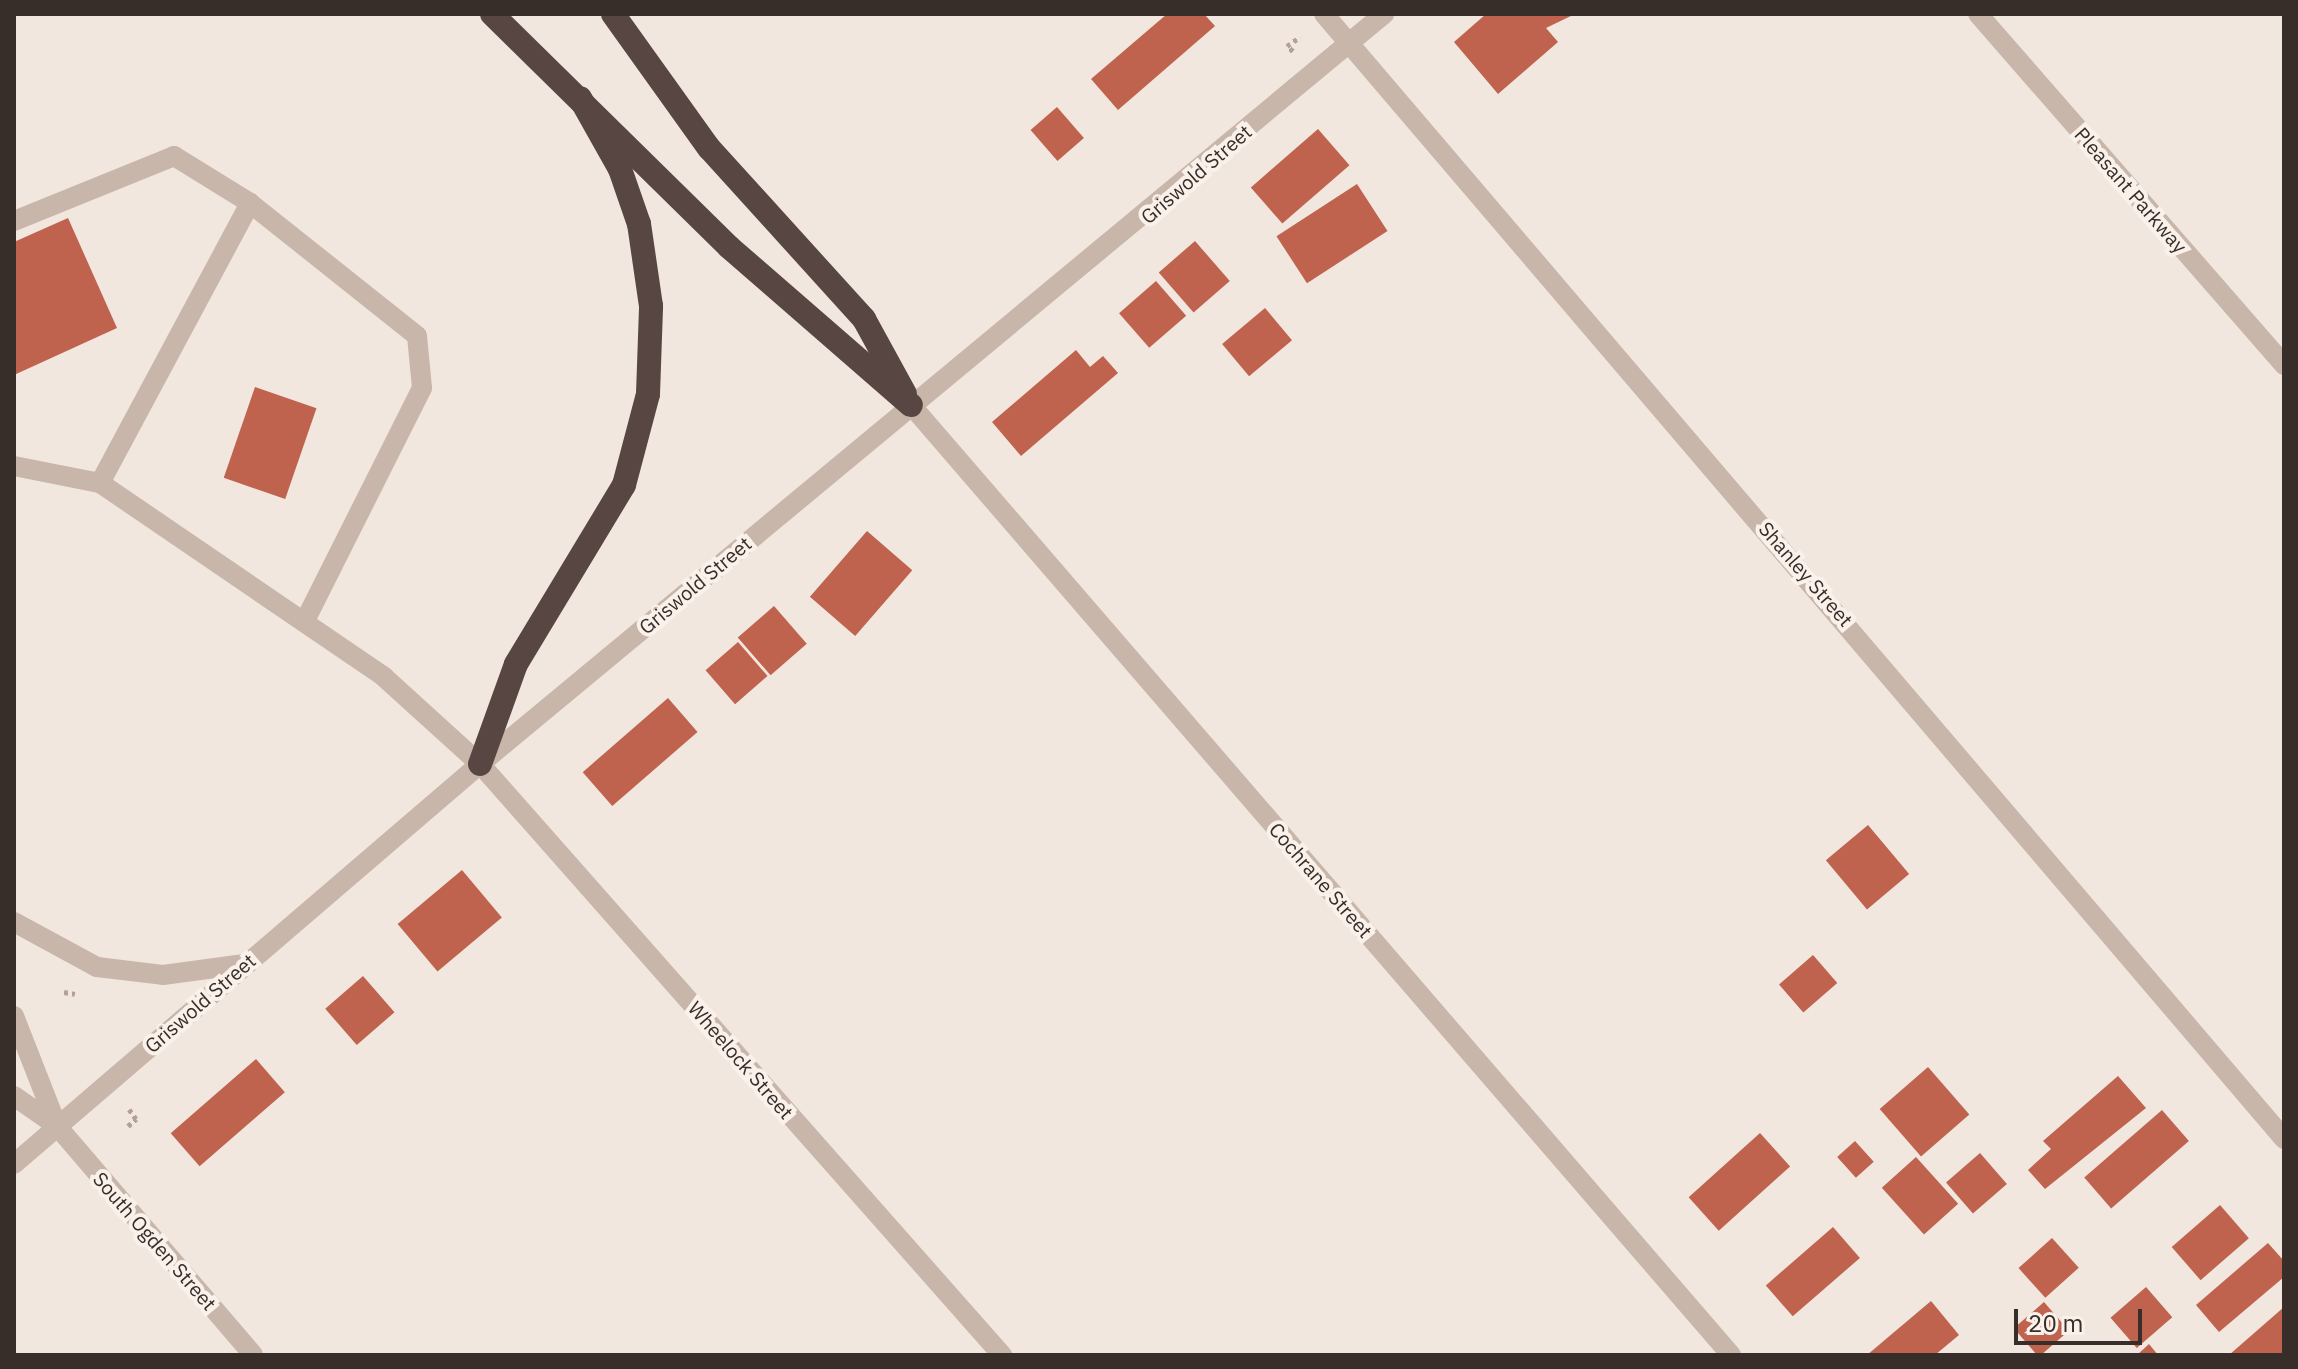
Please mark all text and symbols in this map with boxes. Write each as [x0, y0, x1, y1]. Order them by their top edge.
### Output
street label: Griswold Street [1136, 119, 1256, 229]
street label: Pleasant Parkway [2070, 122, 2192, 258]
street label: Shanley Street [1754, 517, 1858, 631]
street label: Griswold Street [634, 531, 756, 639]
street label: Cochrane Street [1264, 817, 1378, 943]
street label: Griswold Street [140, 948, 260, 1058]
street label: Wheelock Street [683, 996, 799, 1124]
street label: South Ogden Street [88, 1167, 222, 1315]
scale bar [2018, 1293, 2146, 1343]
text: 20 m [2028, 1307, 2083, 1339]

